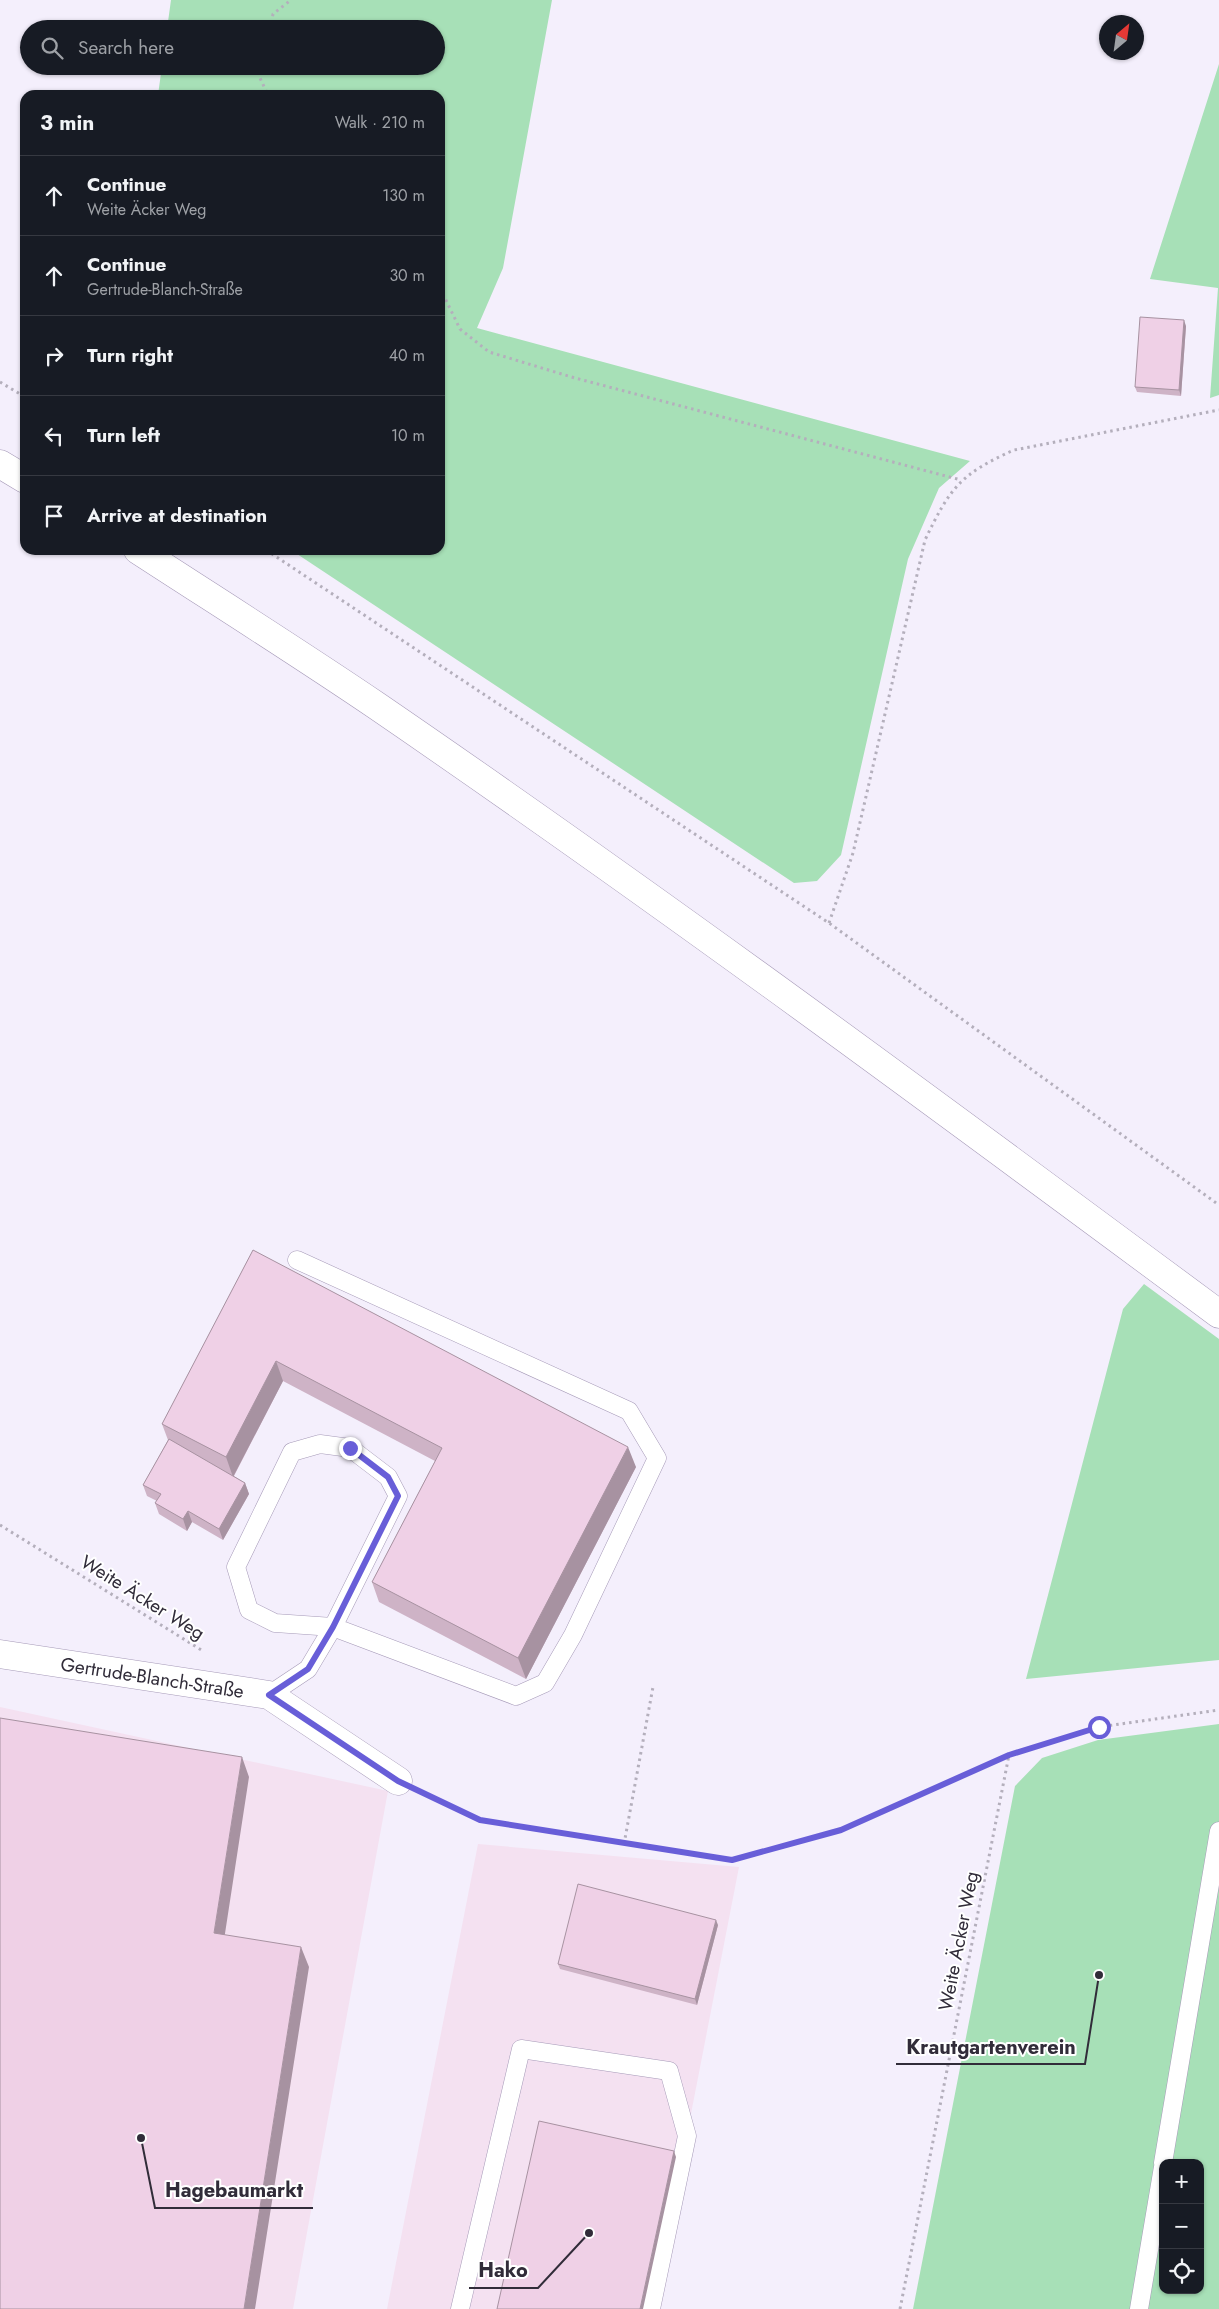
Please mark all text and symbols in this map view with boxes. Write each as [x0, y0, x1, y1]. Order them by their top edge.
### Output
north arrow [1099, 15, 1144, 60]
search box [20, 20, 445, 75]
icon: search [38, 34, 66, 62]
text: Search here [78, 34, 174, 61]
text: 3 min [40, 108, 94, 138]
text: Walk · 210 m [335, 111, 425, 134]
text: Continue [87, 171, 166, 198]
icon: ahead [40, 182, 68, 210]
text: 130 m [382, 184, 425, 207]
text: Weite Äcker Weg [87, 198, 206, 221]
text: Continue [87, 251, 166, 278]
icon: ahead [40, 262, 68, 290]
text: 30 m [389, 264, 425, 287]
text: Gertrude-Blanch-Straße [87, 278, 243, 301]
icon: right [40, 342, 68, 370]
text: Turn right [87, 342, 173, 369]
text: 40 m [389, 344, 425, 367]
icon: left [40, 422, 68, 450]
text: Turn left [87, 422, 160, 449]
text: 10 m [391, 424, 425, 447]
icon: arrive [40, 502, 68, 530]
text: Arrive at destination [87, 502, 267, 529]
route end [339, 1437, 362, 1460]
street label: Weite Äcker Weg [76, 1548, 210, 1646]
street label: Gertrude-Blanch-Straße [59, 1650, 246, 1705]
route start [1088, 1716, 1111, 1739]
street label: Weite Äcker Weg [932, 1869, 985, 2013]
callout: Krautgartenverein [896, 2029, 1085, 2064]
text: Krautgartenverein [906, 2033, 1076, 2062]
map controls [1159, 2159, 1204, 2294]
button: + [1159, 2159, 1204, 2204]
callout: Hagebaumarkt [155, 2173, 313, 2208]
text: Hagebaumarkt [165, 2176, 304, 2205]
button: − [1159, 2204, 1204, 2249]
button: locate [1159, 2249, 1204, 2294]
callout: Hako [469, 2253, 538, 2288]
text: Hako [478, 2256, 528, 2285]

